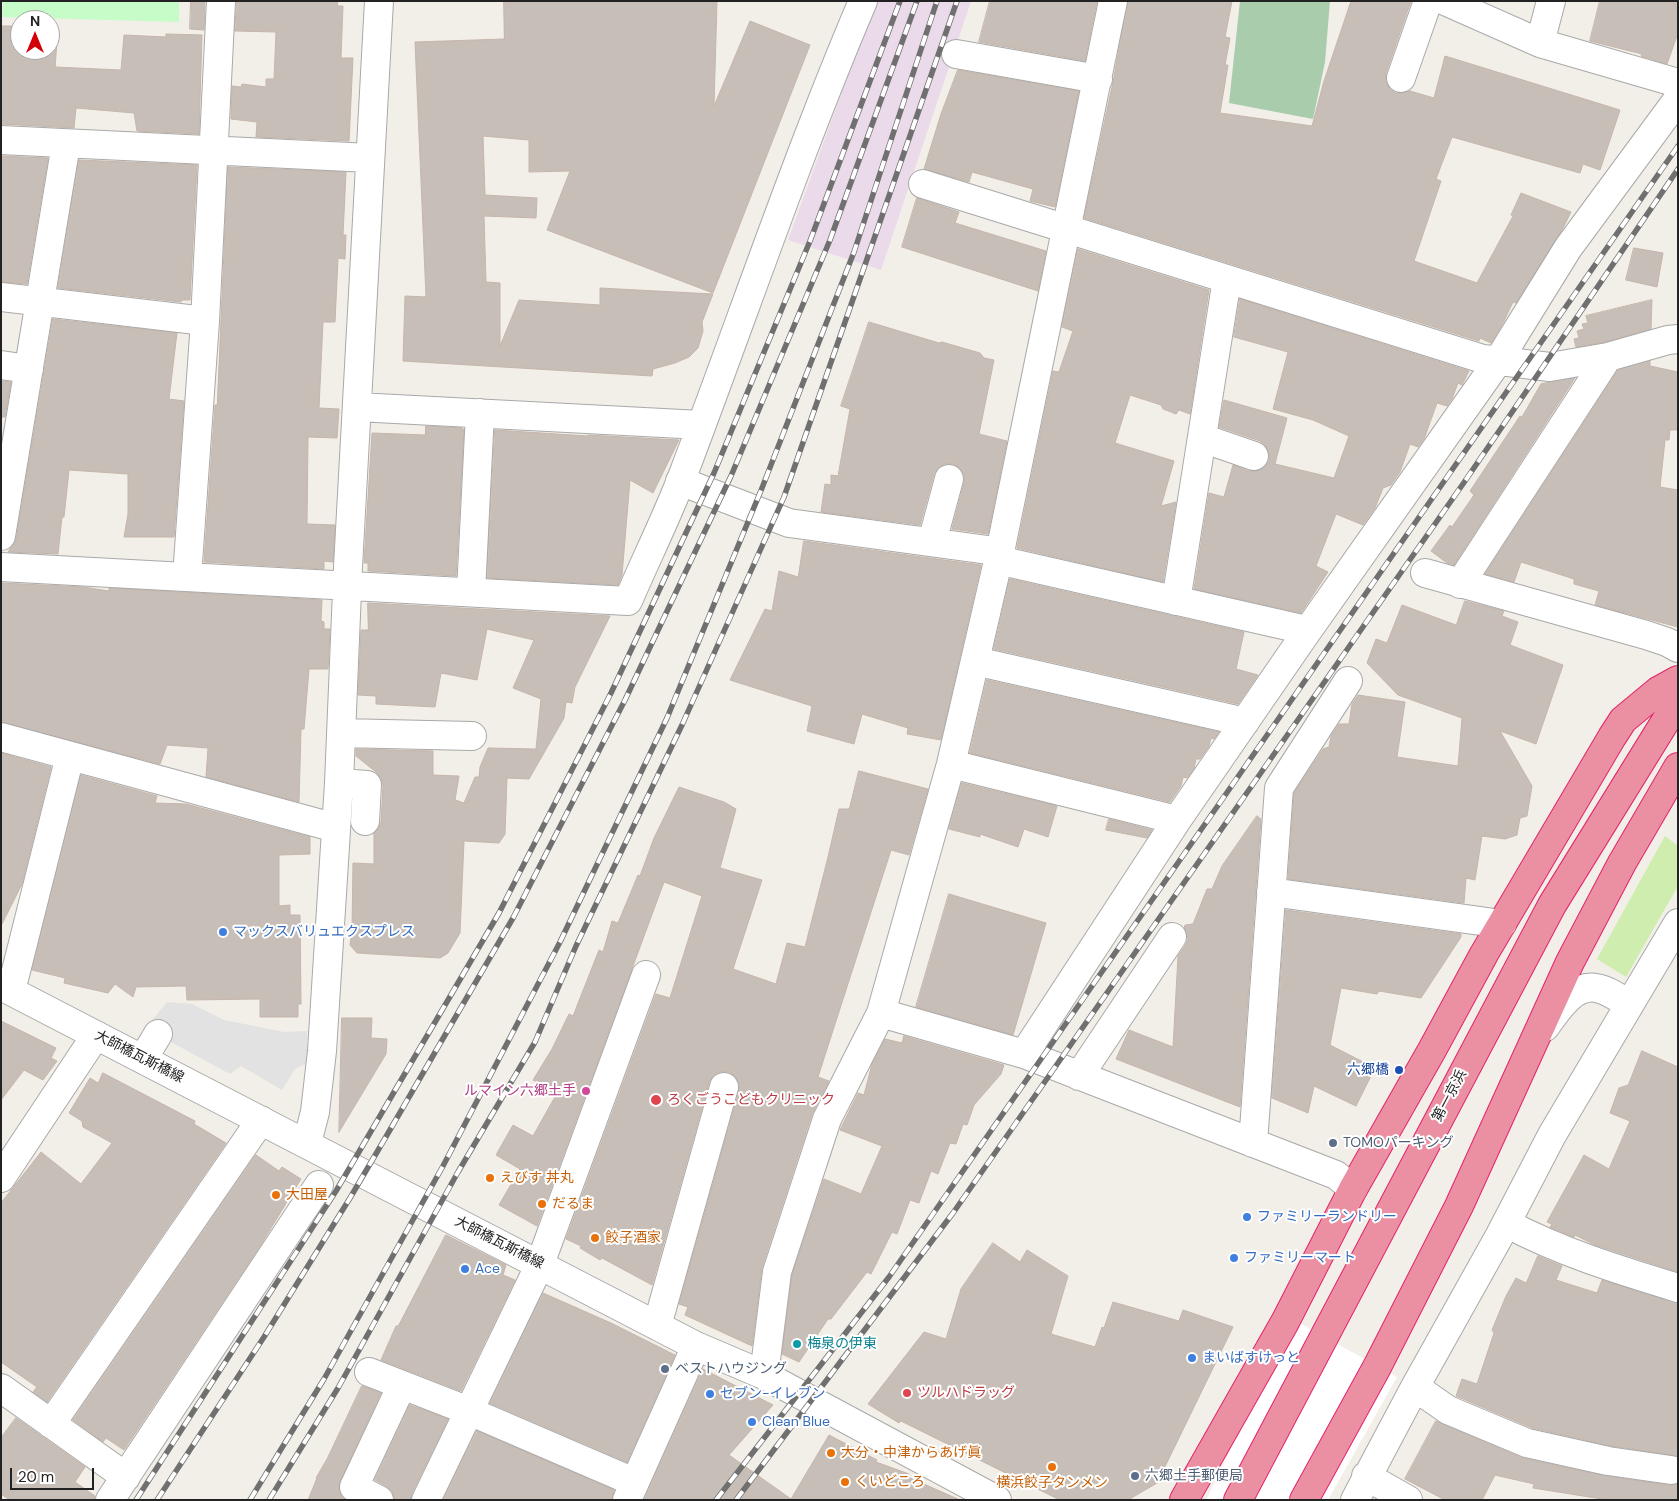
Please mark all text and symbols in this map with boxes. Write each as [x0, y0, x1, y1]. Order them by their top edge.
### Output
north arrow [10, 10, 60, 60]
text: N [30, 12, 40, 30]
place label: マックスバリュエクスプレス [233, 924, 415, 940]
marker: マックスバリュエクスプレス [217, 926, 229, 938]
street label: 大師橋瓦斯橋線 [92, 1027, 186, 1087]
place label: 六郷橋 [1347, 1062, 1389, 1078]
marker: 六郷橋 [1393, 1064, 1405, 1076]
street label: 第一京浜 [1429, 1067, 1471, 1125]
place label: ルマイン六郷土手 [464, 1083, 576, 1099]
marker: ルマイン六郷土手 [580, 1085, 592, 1097]
place label: ろくごうこどもクリニック [667, 1092, 835, 1108]
marker: ろくごうこどもクリニック [649, 1093, 663, 1107]
place label: TOMOパーキング [1343, 1135, 1454, 1151]
marker: TOMOパーキング [1327, 1137, 1339, 1149]
place label: えびす 丼丸 [500, 1170, 574, 1186]
marker: えびす 丼丸 [484, 1172, 496, 1184]
place label: 大田屋 [286, 1187, 328, 1203]
marker: 大田屋 [270, 1189, 282, 1201]
place label: だるま [552, 1196, 594, 1212]
marker: だるま [536, 1198, 548, 1210]
place label: ファミリーランドリー [1257, 1209, 1397, 1225]
marker: ファミリーランドリー [1241, 1211, 1253, 1223]
street label: 大師橋瓦斯橋線 [452, 1213, 546, 1273]
place label: 餃子酒家 [605, 1230, 661, 1246]
marker: 餃子酒家 [589, 1232, 601, 1244]
place label: ファミリーマート [1244, 1250, 1356, 1266]
marker: ファミリーマート [1228, 1252, 1240, 1264]
place label: Ace [475, 1261, 500, 1277]
marker: Ace [459, 1263, 471, 1275]
place label: 梅泉の伊東 [807, 1336, 877, 1352]
marker: 梅泉の伊東 [791, 1338, 803, 1350]
place label: まいばすけっと [1202, 1350, 1300, 1366]
marker: まいばすけっと [1186, 1352, 1198, 1364]
place label: ベストハウジング [675, 1361, 787, 1377]
marker: ベストハウジング [659, 1363, 671, 1375]
place label: ツルハドラッグ [917, 1385, 1015, 1401]
place label: セブン-イレブン [720, 1386, 826, 1402]
marker: ツルハドラッグ [901, 1387, 913, 1399]
marker: セブン-イレブン [704, 1388, 716, 1400]
place label: Clean Blue [762, 1414, 830, 1430]
marker: Clean Blue [746, 1416, 758, 1428]
place label: 大分・中津からあげ眞 [841, 1445, 981, 1461]
marker: 大分・中津からあげ眞 [825, 1447, 837, 1459]
scale bar [12, 1458, 96, 1490]
marker: 横浜餃子タンメン [1046, 1461, 1058, 1473]
text: 20 m [18, 1467, 54, 1487]
place label: 六郷土手郵便局 [1145, 1468, 1243, 1484]
marker: 六郷土手郵便局 [1129, 1470, 1141, 1482]
place label: くいどころ [855, 1474, 925, 1490]
place label: 横浜餃子タンメン [996, 1475, 1108, 1491]
marker: くいどころ [839, 1476, 851, 1488]

